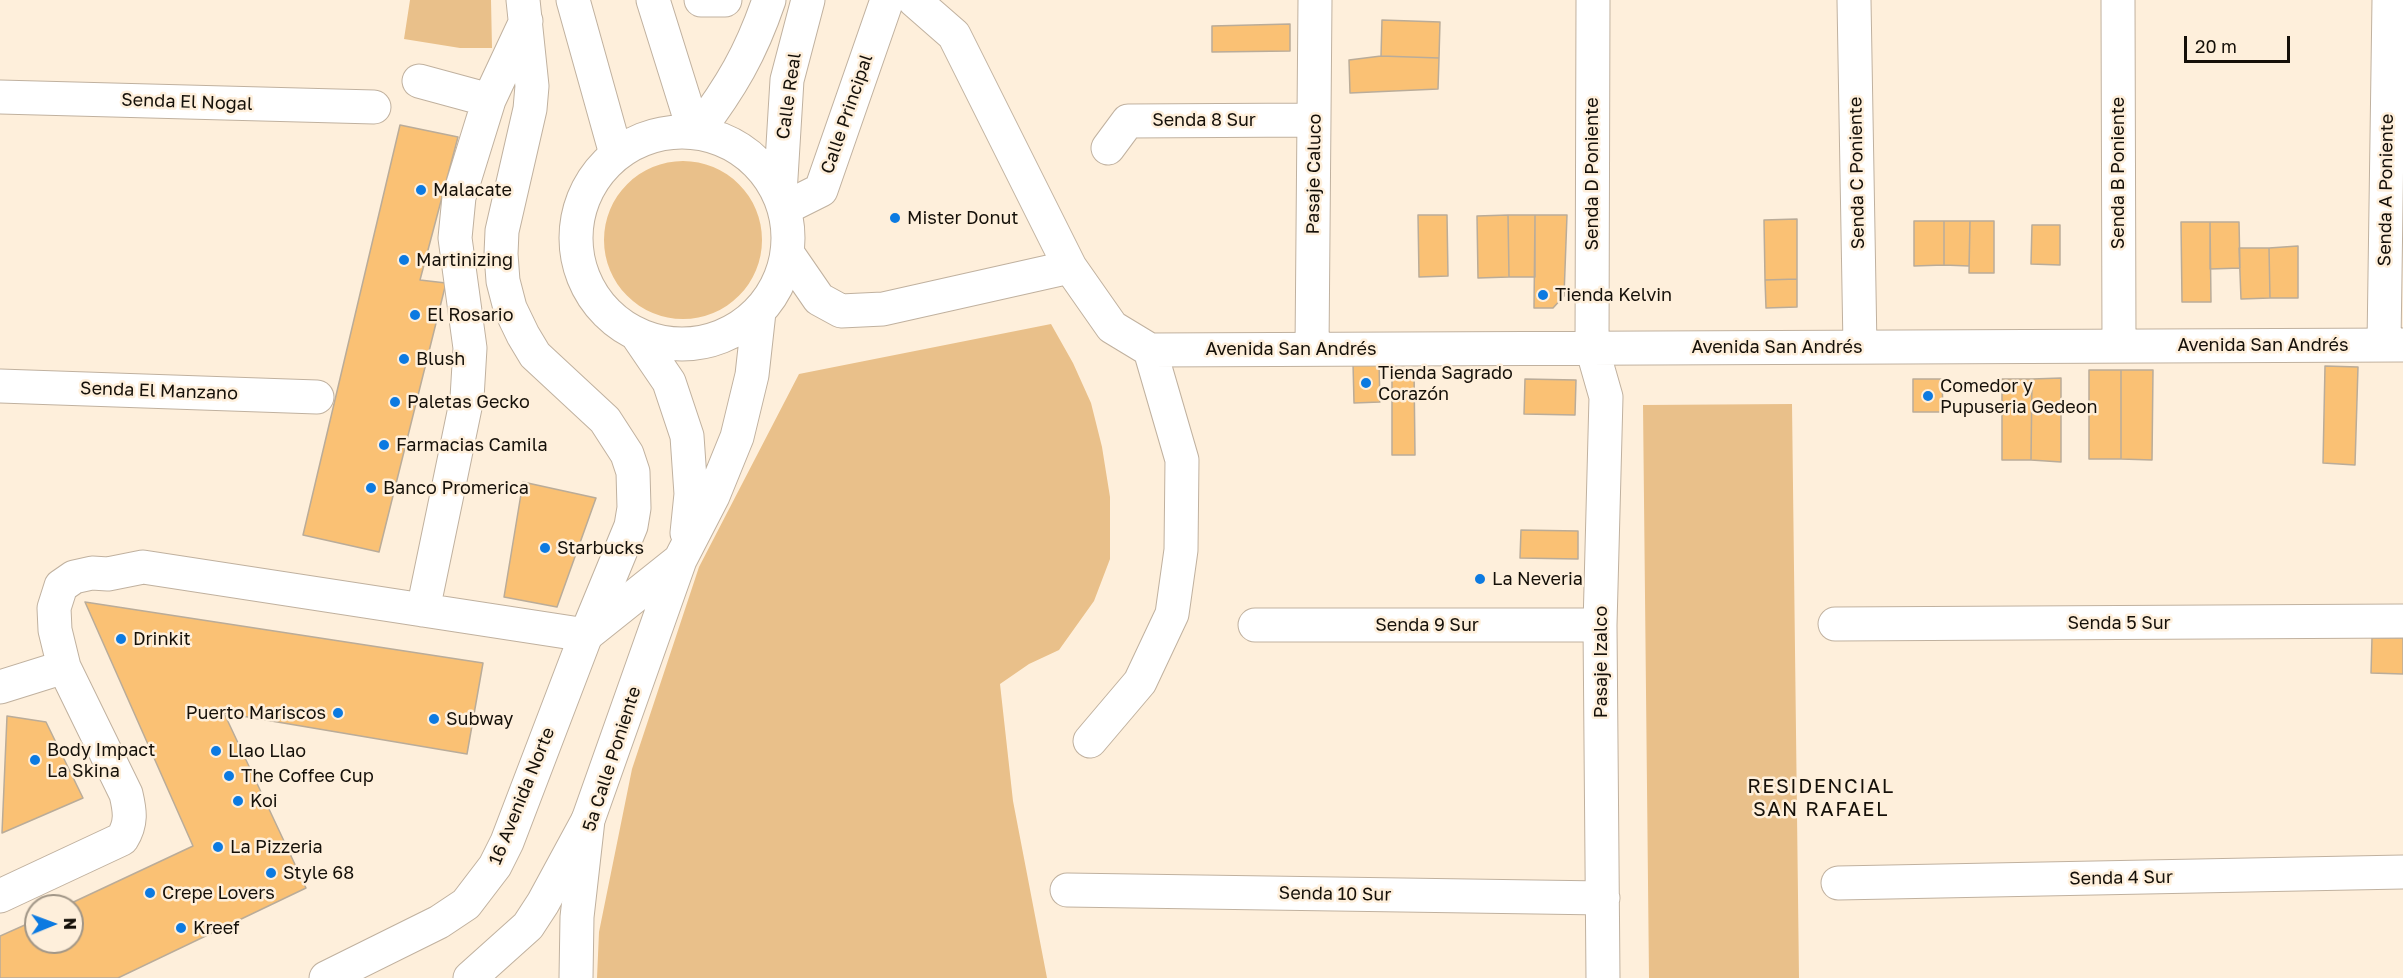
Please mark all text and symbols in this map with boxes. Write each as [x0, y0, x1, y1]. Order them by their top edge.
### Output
scale bar [2187, 24, 2294, 62]
text: 20 m [2195, 35, 2237, 57]
street label: Calle Real [772, 51, 806, 141]
street label: Calle Principal [816, 51, 878, 177]
street label: Senda El Nogal [121, 89, 253, 115]
street label: Senda C Poniente [1845, 96, 1869, 250]
street label: Senda D Poniente [1581, 97, 1603, 251]
street label: Senda B Poniente [2107, 97, 2129, 249]
street label: Senda 8 Sur [1152, 109, 1256, 131]
street label: Pasaje Caluco [1302, 113, 1326, 235]
street label: Senda A Poniente [2374, 114, 2398, 266]
place label: Malacate [433, 179, 512, 201]
marker: Malacate [414, 183, 428, 197]
place label: Mister Donut [907, 207, 1019, 229]
marker: Mister Donut [888, 211, 902, 225]
place label: Martinizing [416, 249, 513, 271]
marker: Martinizing [397, 253, 411, 267]
place label: Tienda Kelvin [1555, 284, 1672, 306]
marker: Tienda Kelvin [1536, 288, 1550, 302]
place label: El Rosario [427, 304, 513, 326]
marker: El Rosario [408, 308, 422, 322]
street label: Avenida San Andrés [2177, 334, 2349, 356]
street label: Avenida San Andrés [1691, 336, 1863, 358]
street label: Avenida San Andrés [1205, 338, 1377, 360]
place label: Blush [416, 348, 465, 370]
marker: Blush [397, 352, 411, 366]
place label: Tienda Sagrado Corazón [1378, 362, 1513, 404]
place label: Comedor y Pupuseria Gedeon [1940, 375, 2098, 418]
marker: Tienda Sagrado Corazón [1359, 376, 1373, 390]
street label: Senda El Manzano [80, 377, 238, 405]
marker: Comedor y Pupuseria Gedeon [1921, 389, 1935, 403]
place label: Paletas Gecko [407, 391, 530, 413]
marker: Paletas Gecko [388, 395, 402, 409]
place label: Farmacias Camila [396, 434, 548, 456]
marker: Farmacias Camila [377, 438, 391, 452]
place label: Banco Promerica [383, 477, 529, 499]
marker: Banco Promerica [364, 481, 378, 495]
place label: Starbucks [557, 537, 644, 559]
marker: Starbucks [538, 541, 552, 555]
place label: La Neveria [1492, 568, 1583, 590]
marker: La Neveria [1473, 572, 1487, 586]
street label: Pasaje Izalco [1590, 606, 1612, 718]
street label: Senda 5 Sur [2067, 612, 2171, 634]
street label: Senda 9 Sur [1375, 614, 1479, 636]
place label: Drinkit [133, 628, 191, 650]
marker: Drinkit [114, 632, 128, 646]
street label: 5a Calle Poniente [578, 684, 646, 834]
place label: Puerto Mariscos [186, 702, 326, 724]
marker: Puerto Mariscos [331, 706, 345, 720]
place label: Subway [446, 708, 513, 730]
marker: Subway [427, 712, 441, 726]
street label: 16 Avenida Norte [485, 724, 559, 868]
place label: Body Impact La Skina [47, 739, 155, 782]
place label: Llao Llao [228, 740, 306, 762]
marker: Llao Llao [209, 744, 223, 758]
marker: Body Impact La Skina [28, 753, 42, 767]
place label: The Coffee Cup [241, 765, 374, 787]
marker: The Coffee Cup [222, 769, 236, 783]
district label: RESIDENCIAL SAN RAFAEL [1747, 775, 1895, 822]
place label: Koi [250, 790, 278, 812]
marker: Koi [231, 794, 245, 808]
place label: La Pizzeria [230, 836, 323, 858]
marker: La Pizzeria [211, 840, 225, 854]
place label: Style 68 [283, 862, 354, 884]
marker: Style 68 [264, 866, 278, 880]
street label: Senda 4 Sur [2069, 866, 2173, 890]
place label: Crepe Lovers [162, 882, 275, 904]
street label: Senda 10 Sur [1279, 882, 1391, 906]
marker: Crepe Lovers [143, 886, 157, 900]
north arrow [24, 894, 84, 954]
text: N [60, 917, 80, 930]
place label: Kreef [193, 917, 240, 939]
marker: Kreef [174, 921, 188, 935]

